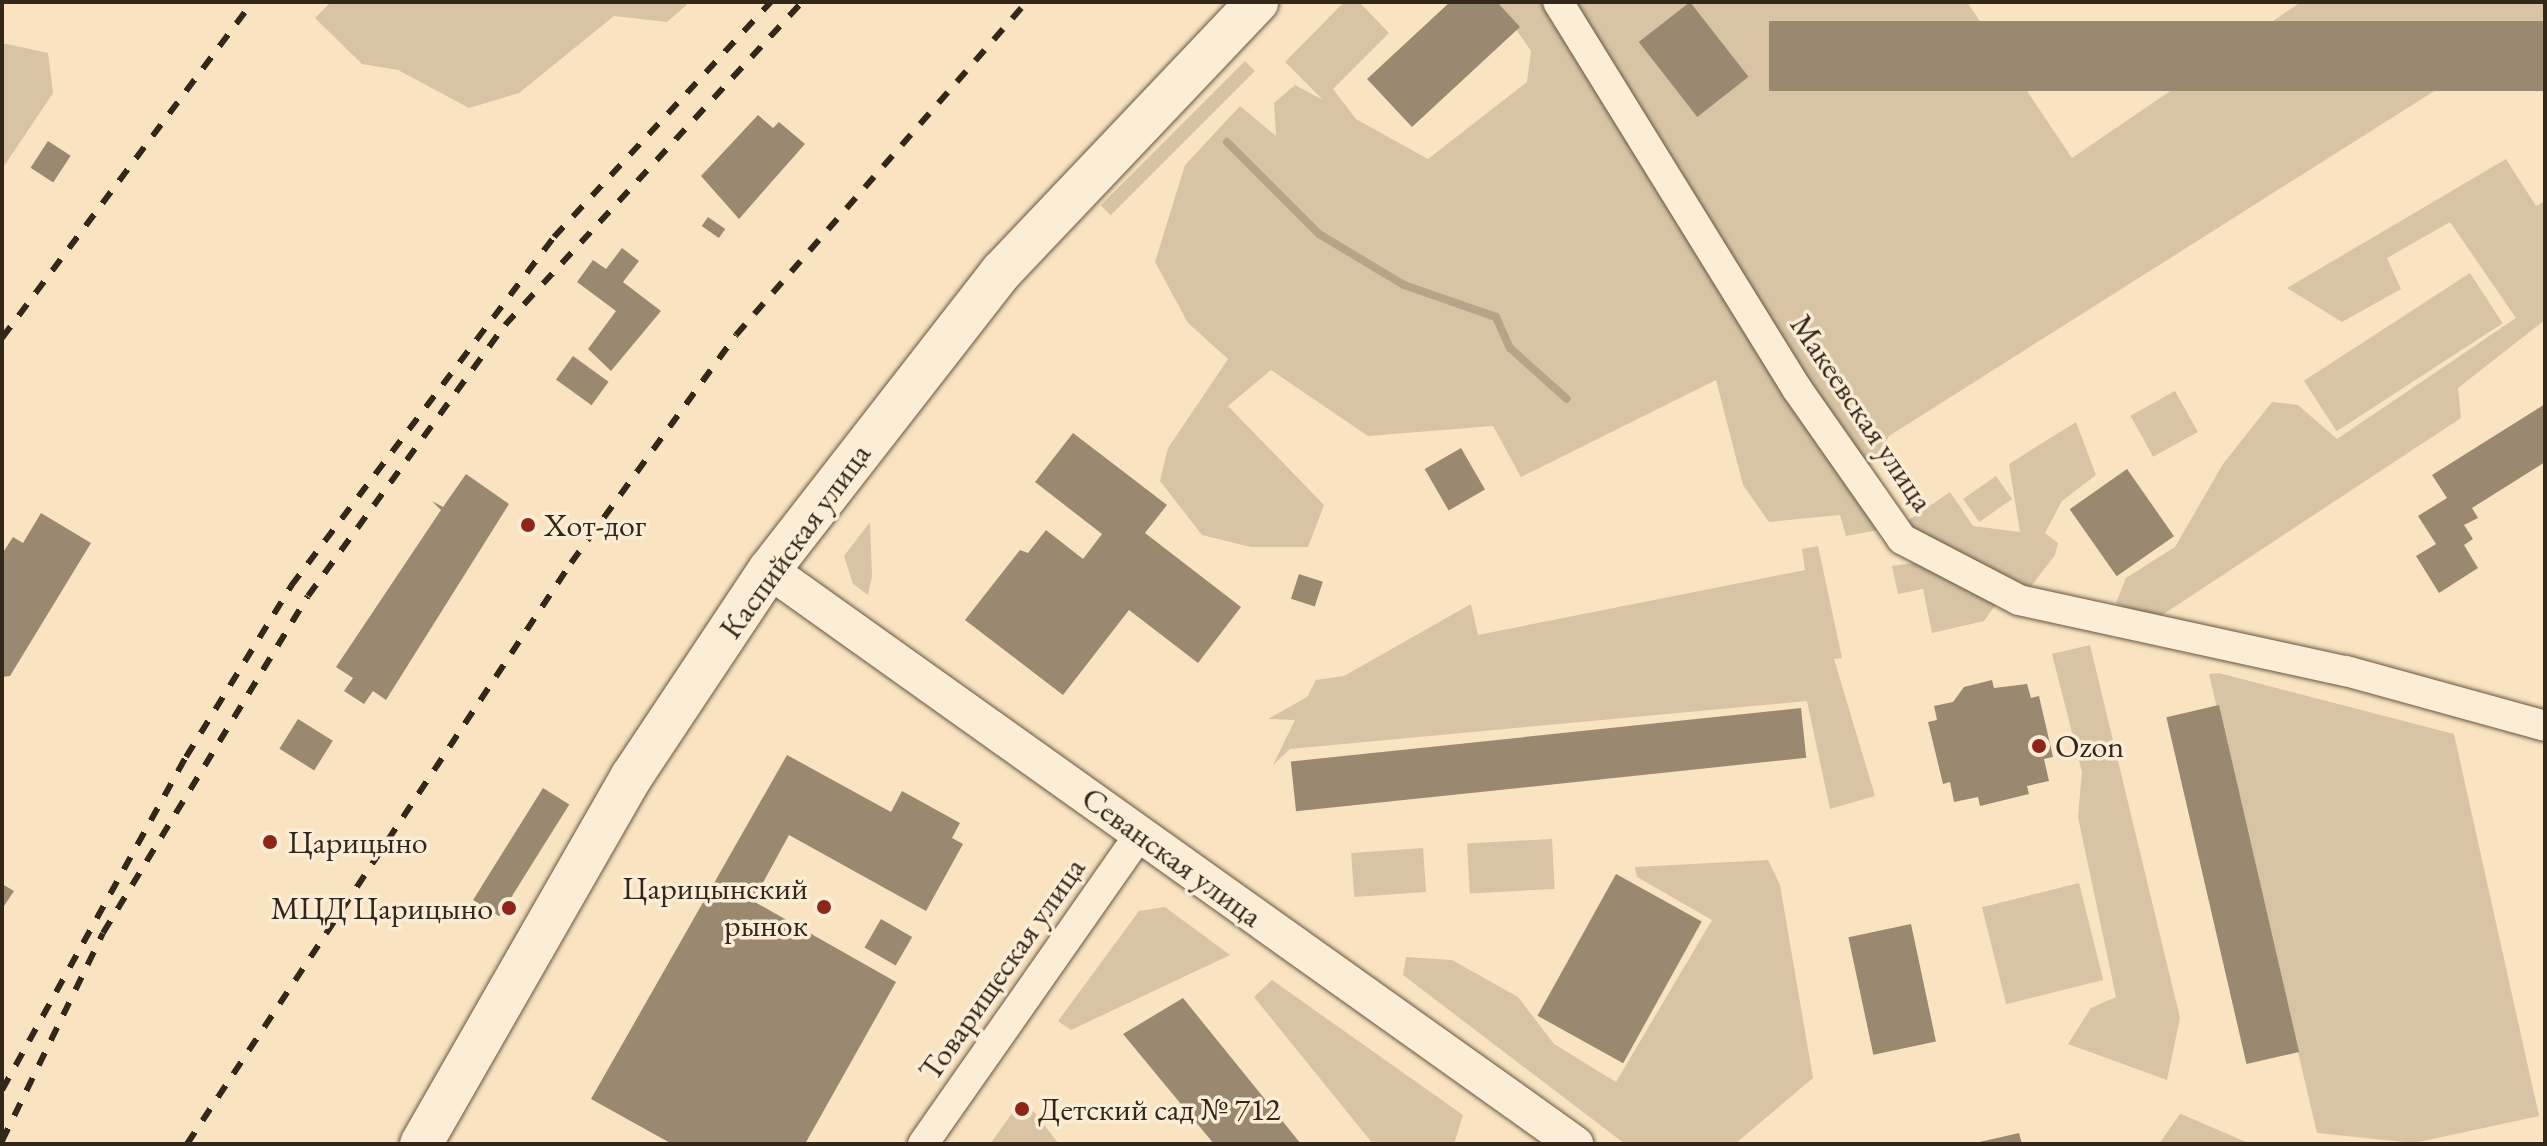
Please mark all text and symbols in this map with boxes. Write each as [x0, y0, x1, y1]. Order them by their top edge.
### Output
street label: Макеевская улица [1782, 307, 1942, 519]
street label: Каспийская улица [711, 436, 879, 646]
place label: Хот-дог [544, 506, 646, 544]
marker: Хот-дог [519, 516, 537, 534]
place label: Ozon [2055, 727, 2124, 765]
marker: Ozon [2030, 737, 2048, 755]
street label: Севанская улица [1074, 779, 1270, 935]
place label: Царицыно [288, 823, 428, 861]
marker: Царицыно [259, 831, 281, 853]
street label: Товарищеская улица [911, 850, 1093, 1088]
place label: Царицынский рынок [623, 870, 808, 945]
place label: МЦД Царицыно [271, 889, 493, 927]
marker: Царицынский рынок [815, 898, 833, 916]
marker: МЦД Царицыно [500, 899, 518, 917]
place label: Детский сад № 712 [1038, 1090, 1281, 1128]
marker: Детский сад № 712 [1013, 1100, 1031, 1118]

